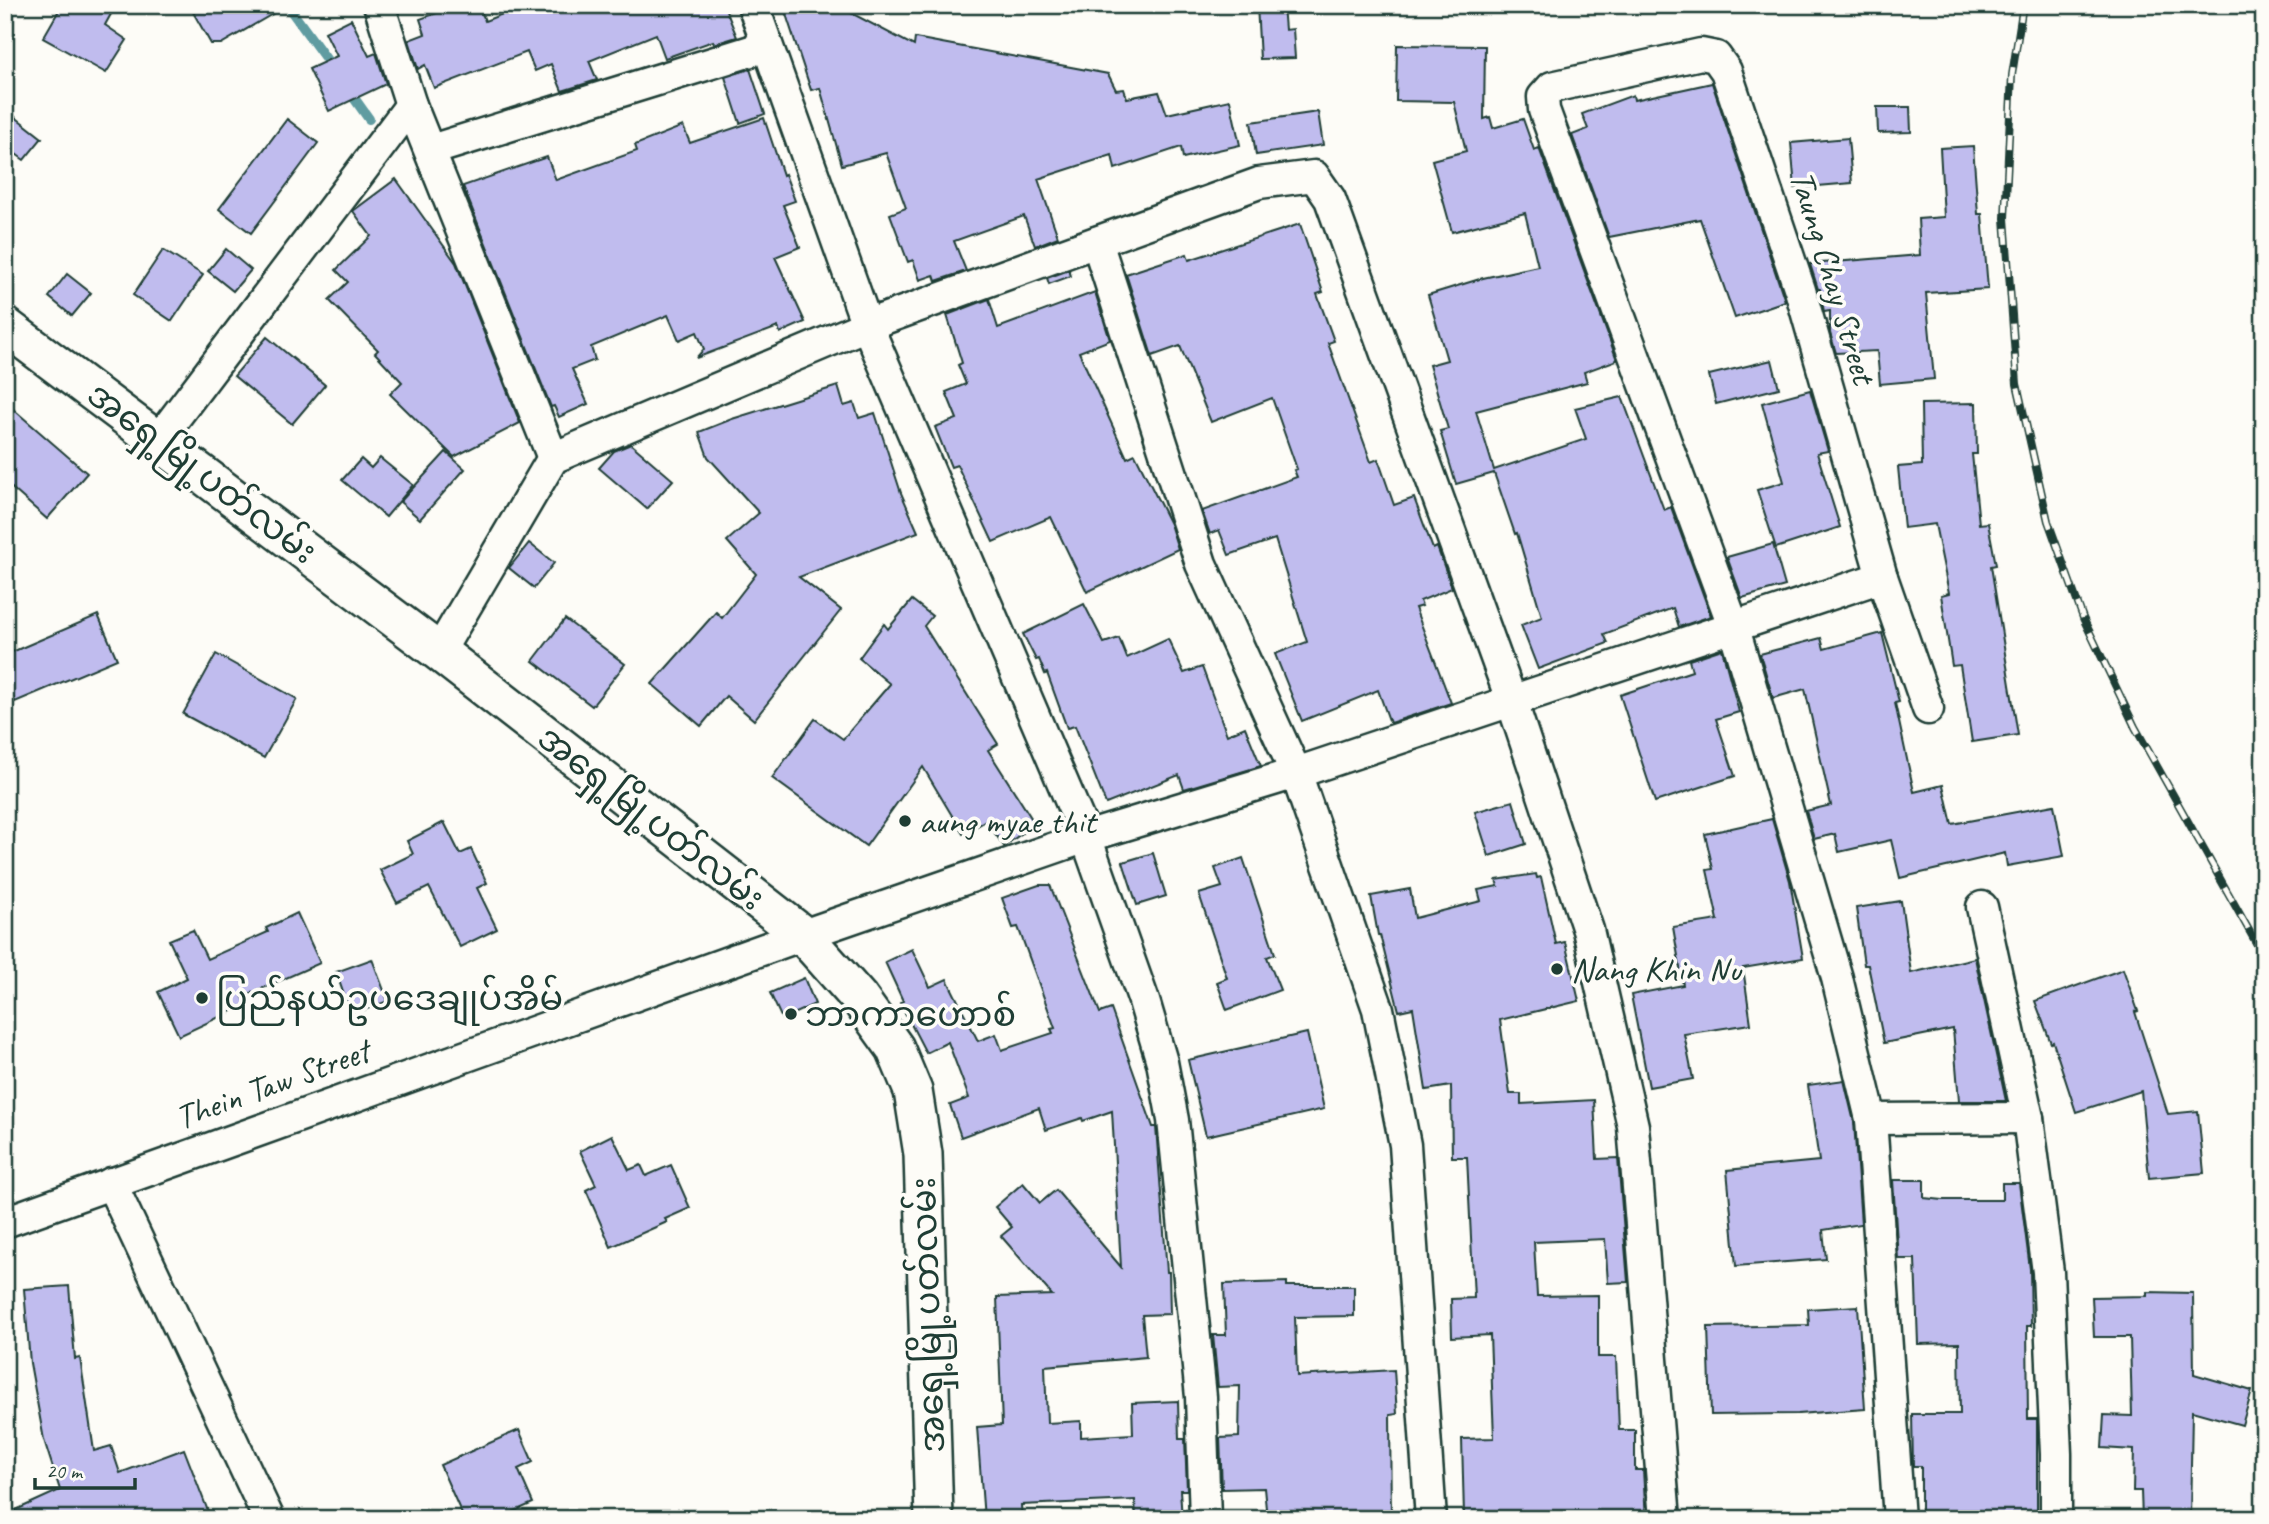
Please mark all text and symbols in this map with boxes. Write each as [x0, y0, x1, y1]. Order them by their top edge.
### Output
street label: Taung Chay Street [1779, 165, 1888, 392]
street label: အရှေ့မြို့ပတ်လမ်း [75, 370, 327, 578]
street label: အရှေ့မြို့ပတ်လမ်း [525, 714, 775, 925]
place label: aung myae thit [919, 799, 1099, 844]
marker: aung myae thit [897, 813, 913, 829]
place label: Nang Khin Nu [1571, 947, 1743, 992]
marker: Nang Khin Nu [1549, 961, 1565, 977]
place label: ပြည်နယ်ဥပဒေချုပ်အိမ် [216, 974, 563, 1027]
marker: ပြည်နယ်ဥပဒေချုပ်အိမ် [194, 990, 210, 1006]
place label: ဘာကာဟောစ် [805, 990, 1016, 1037]
marker: ဘာကာဟောစ် [783, 1006, 799, 1022]
street label: Thein Taw Street [169, 1027, 379, 1140]
street label: အရှေ့မြို့ပတ်လမ်း [899, 1176, 960, 1454]
scale bar [35, 1447, 135, 1491]
text: 20 m [46, 1458, 84, 1484]

